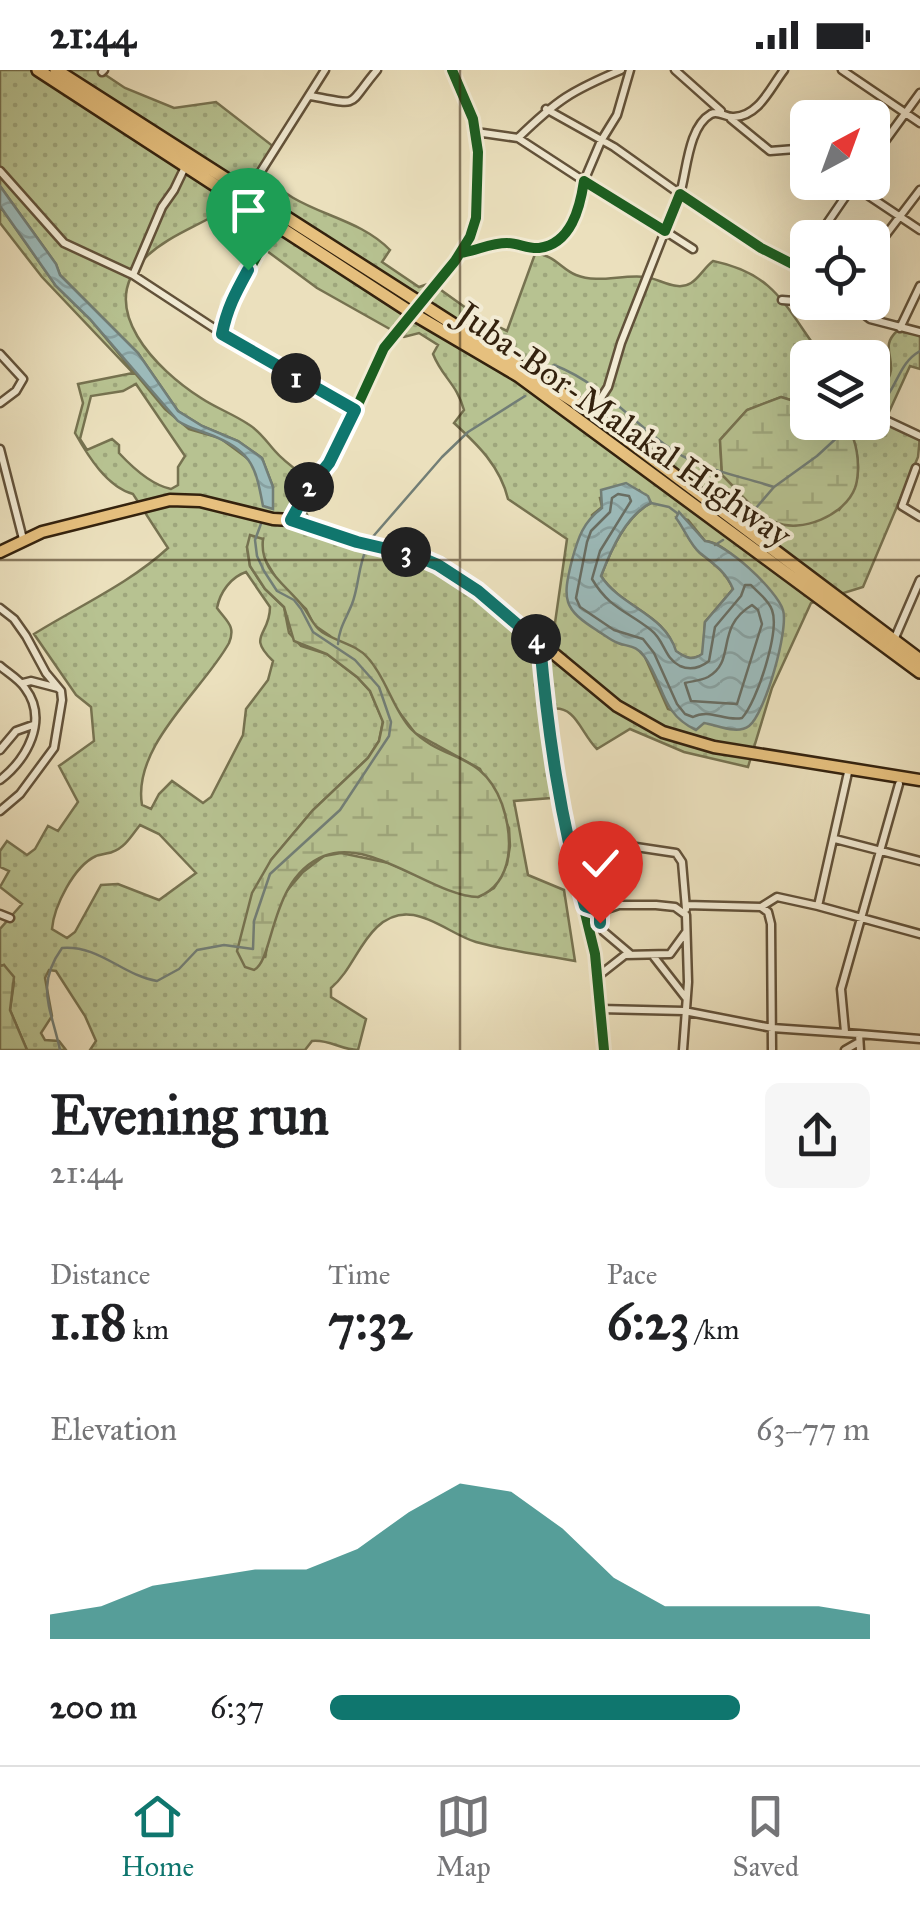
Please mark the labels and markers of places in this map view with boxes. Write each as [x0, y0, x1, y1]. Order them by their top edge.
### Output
pin [206, 168, 291, 271]
pin: 1 [271, 353, 321, 403]
pin: 2 [284, 462, 334, 512]
pin: 3 [381, 527, 431, 577]
pin: 4 [511, 614, 561, 664]
pin [558, 821, 643, 924]

